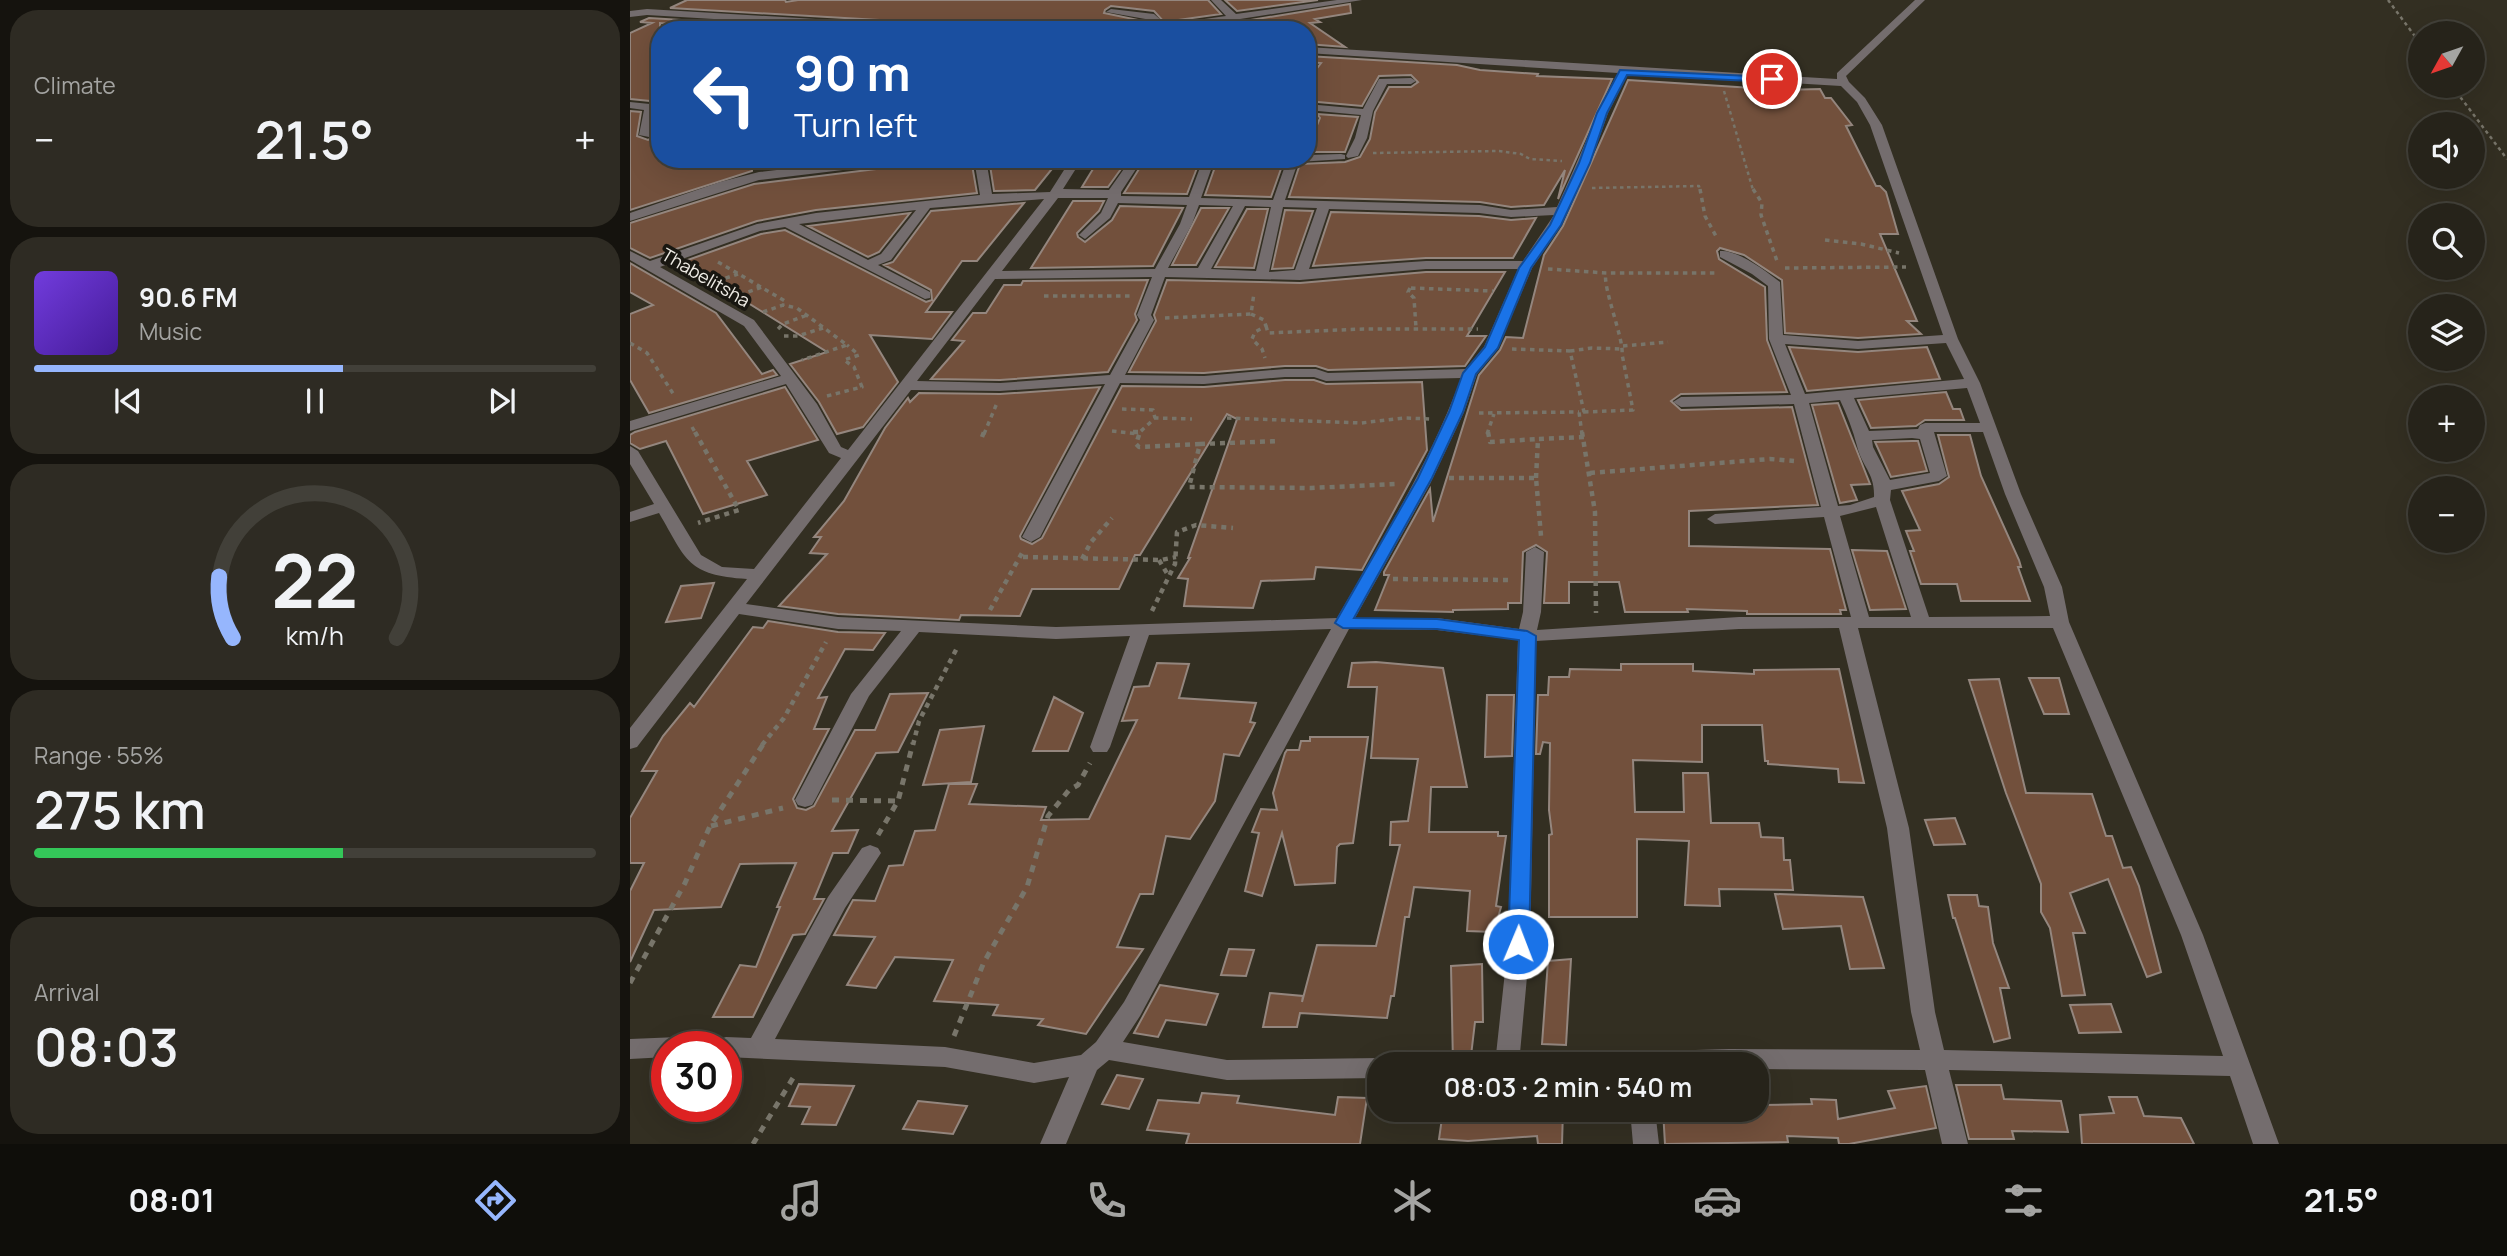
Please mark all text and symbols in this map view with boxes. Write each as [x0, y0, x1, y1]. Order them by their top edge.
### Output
north arrow [2408, 21, 2485, 98]
map controls [2408, 21, 2485, 553]
text: 90 m [794, 39, 911, 106]
icon: left [679, 49, 770, 140]
pin [1742, 49, 1802, 109]
icon: arrive [1753, 60, 1791, 98]
text: Climate [34, 69, 116, 101]
text: Turn left [794, 103, 918, 147]
text: 21.5° [255, 104, 374, 175]
button: sound [2408, 112, 2485, 189]
text: − [34, 113, 55, 165]
text: + [574, 113, 596, 165]
button: search [2408, 203, 2485, 280]
street label: Thabelitsha [657, 242, 755, 312]
text: 90.6 FM [139, 279, 237, 315]
button: layers [2408, 294, 2485, 371]
text: Music [139, 315, 202, 347]
icon: previous [109, 382, 147, 420]
icon: pause [296, 382, 334, 420]
icon: next [483, 382, 521, 420]
button: + [2408, 385, 2485, 462]
button: − [2408, 476, 2485, 553]
text: 22 [272, 530, 358, 630]
text: km/h [286, 618, 344, 653]
text: Range · 55% [34, 739, 164, 771]
text: 275 km [34, 774, 206, 845]
position arrow [1481, 907, 1555, 981]
text: Arrival [34, 976, 100, 1008]
text: 08:03 [34, 1011, 179, 1082]
speed limit sign: 30 [651, 1031, 742, 1122]
text: 08:03 · 2 min · 540 m [1444, 1069, 1692, 1105]
icon: directions [471, 1176, 520, 1225]
icon: music [777, 1176, 826, 1225]
icon: phone [1082, 1176, 1131, 1225]
icon: climate [1388, 1176, 1437, 1225]
icon: car [1693, 1176, 1742, 1225]
icon: filters [1999, 1176, 2048, 1225]
text: 08:01 [128, 1178, 215, 1222]
text: 21.5° [2304, 1178, 2379, 1222]

